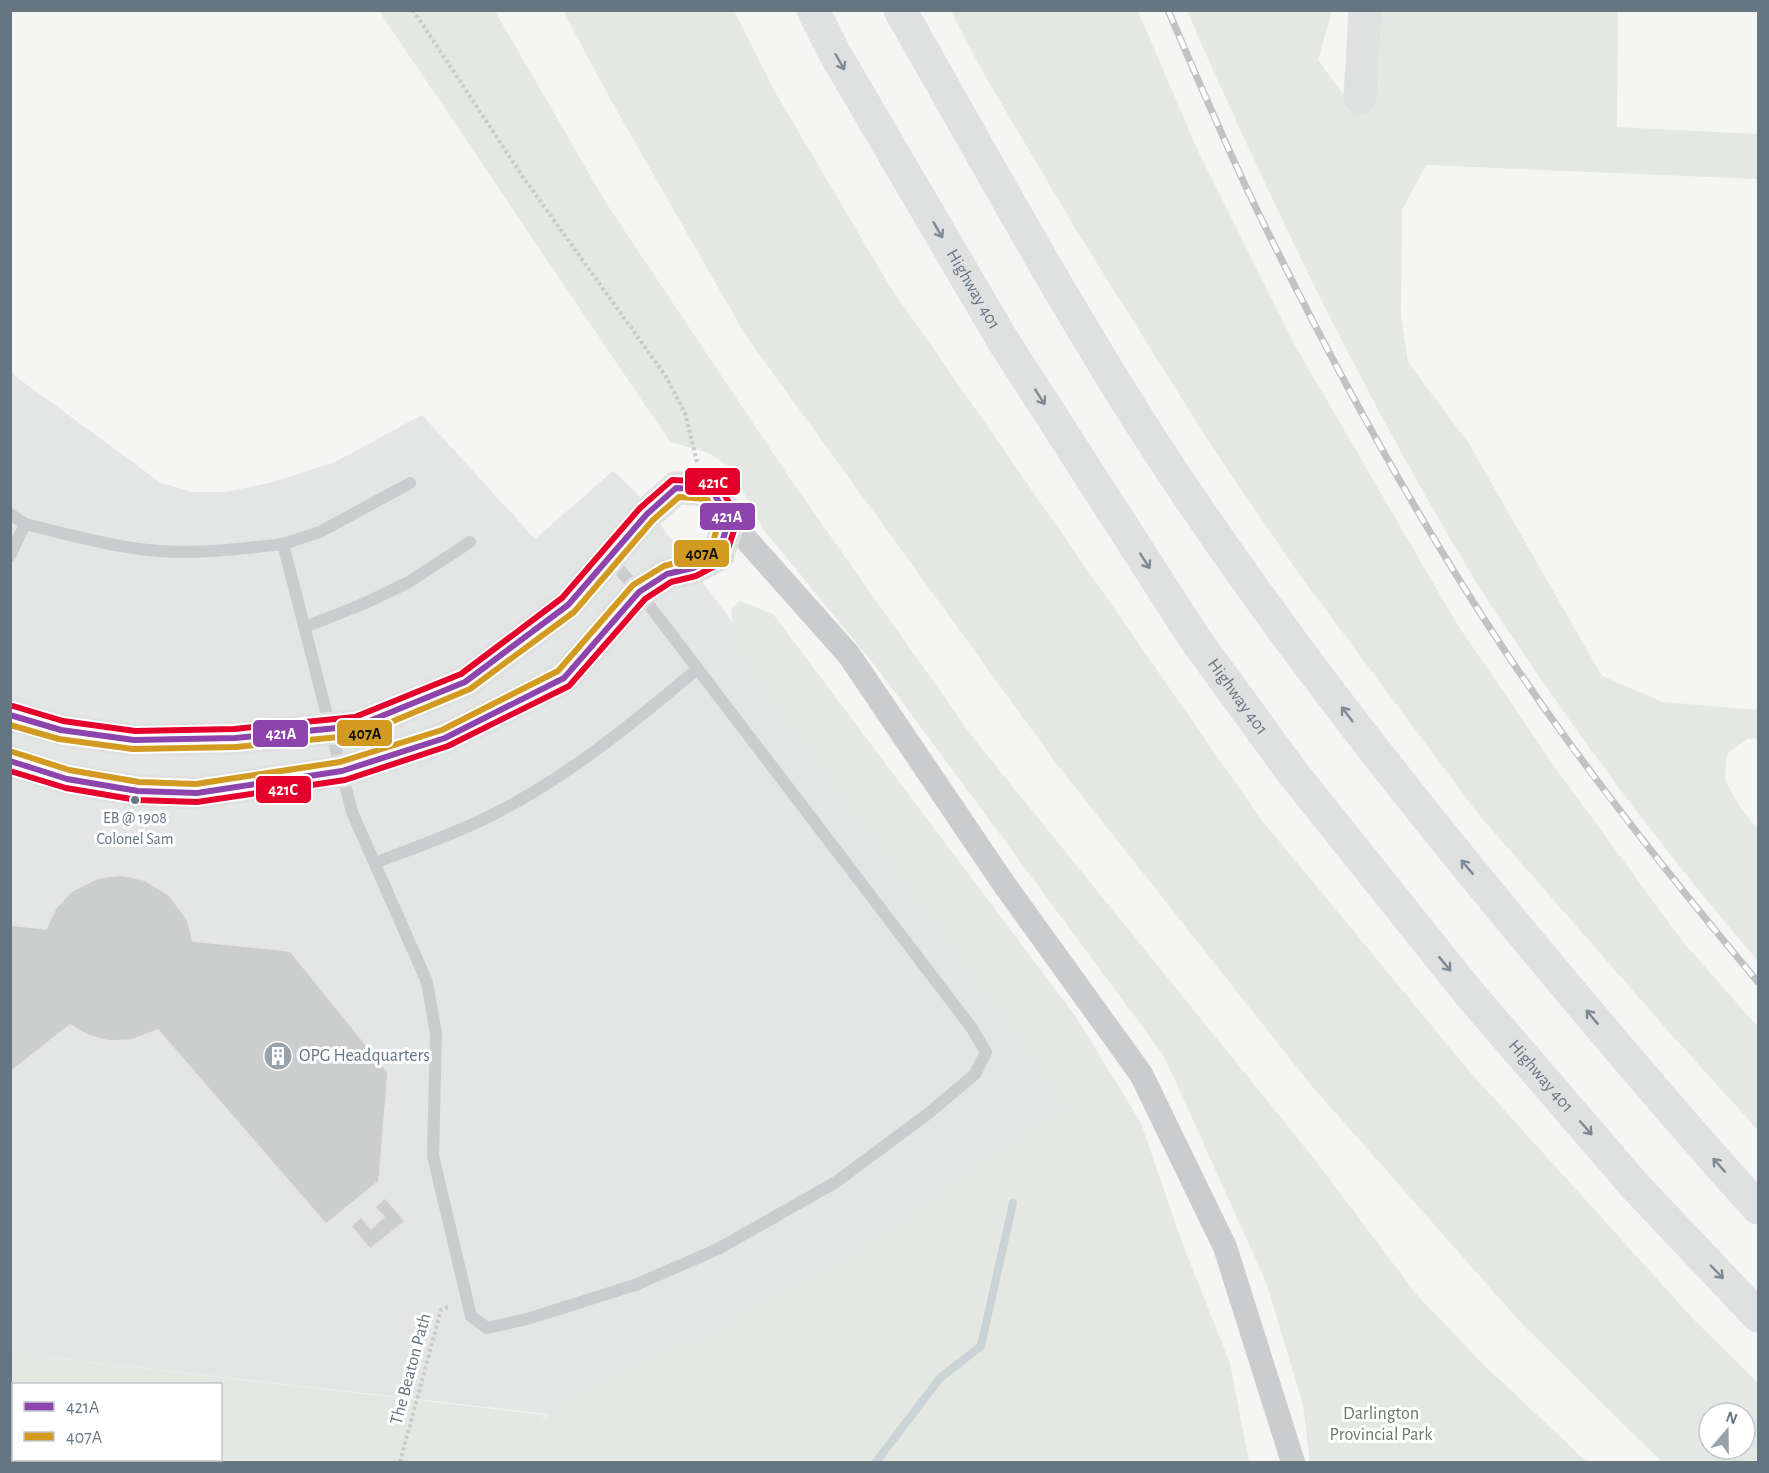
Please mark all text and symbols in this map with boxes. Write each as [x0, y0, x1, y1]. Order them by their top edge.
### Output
one-way arrow [834, 53, 846, 70]
one-way arrow [933, 222, 945, 239]
street label: Highway 401 [943, 246, 1003, 333]
one-way arrow [1034, 388, 1046, 405]
line badge: 421C [684, 467, 741, 496]
text: 421C [698, 475, 729, 491]
line badge: 421A [699, 502, 756, 531]
text: 421A [712, 509, 743, 525]
line badge: 407A [673, 539, 730, 568]
text: 407A [686, 546, 719, 562]
one-way arrow [1139, 552, 1151, 569]
street label: Highway 401 [1204, 656, 1271, 738]
one-way arrow [1341, 706, 1353, 722]
line badge: 421A [252, 719, 309, 748]
line badge: 407A [336, 719, 393, 747]
text: 421A [266, 726, 297, 742]
text: 407A [349, 726, 382, 742]
line badge: 421C [255, 775, 312, 804]
text: 421C [268, 782, 299, 798]
marker: EB @ 1908 Colonel Sam [129, 794, 141, 806]
place label: EB @ 1908 Colonel Sam [97, 810, 174, 847]
one-way arrow [1461, 859, 1474, 875]
one-way arrow [1438, 956, 1451, 972]
one-way arrow [1585, 1009, 1598, 1025]
street label: Highway 401 [1505, 1037, 1577, 1116]
building icon: OPG Headquarters [262, 1040, 294, 1072]
place label: OPG Headquarters [299, 1047, 430, 1065]
one-way arrow [1579, 1121, 1593, 1136]
one-way arrow [1712, 1158, 1726, 1173]
one-way arrow [1710, 1265, 1725, 1280]
street label: The Beaton Path [388, 1312, 434, 1426]
legend [12, 1383, 222, 1461]
text: 421A [66, 1399, 100, 1417]
north arrow [1697, 1401, 1757, 1461]
park label: Darlington Provincial Park [1330, 1405, 1433, 1444]
text: N [1724, 1408, 1740, 1427]
text: 407A [66, 1429, 103, 1447]

